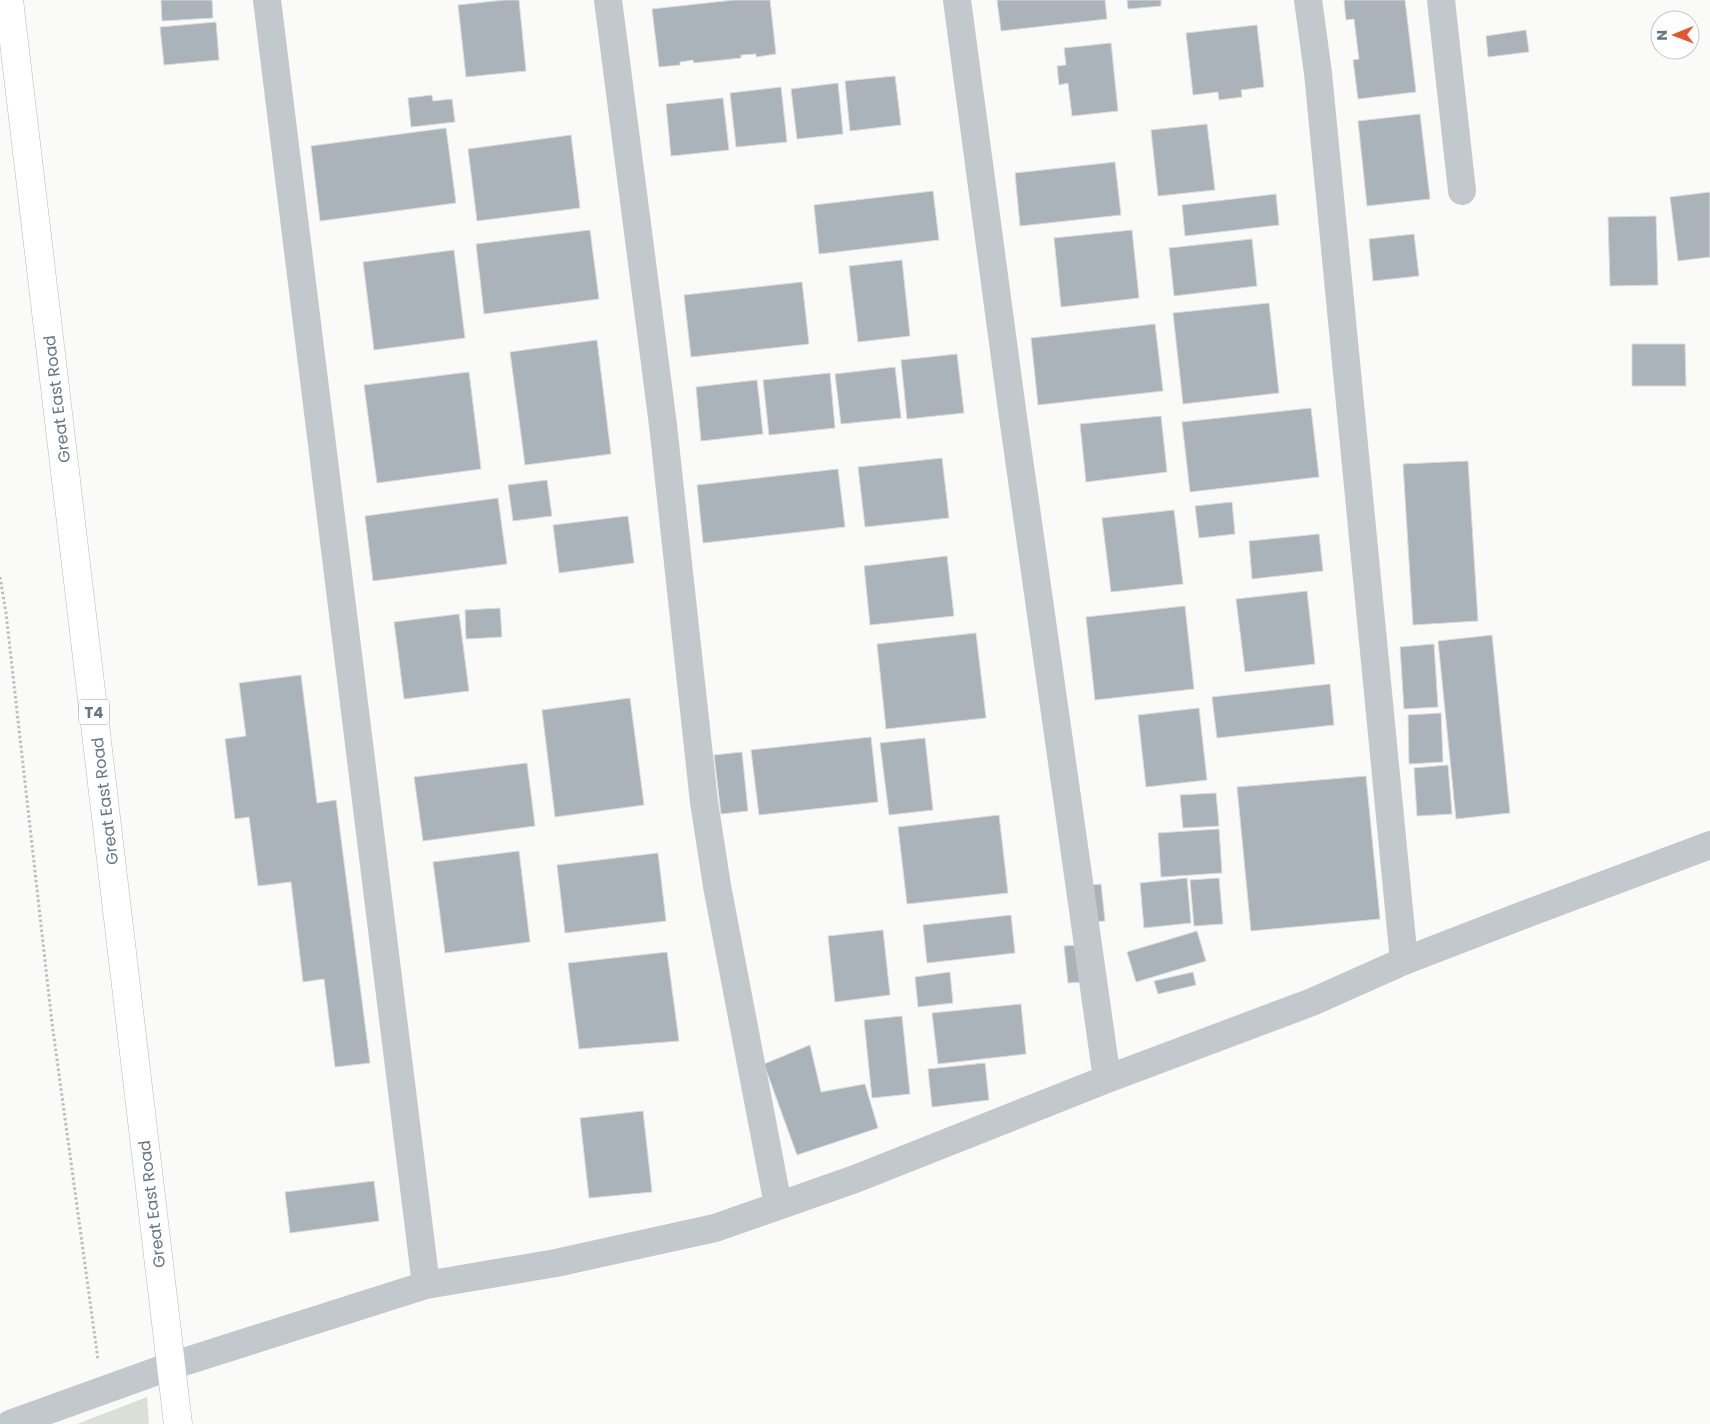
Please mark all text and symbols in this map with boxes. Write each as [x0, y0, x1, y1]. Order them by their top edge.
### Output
north arrow [1650, 10, 1700, 60]
text: N [1652, 30, 1672, 41]
street label: Great East Road [38, 334, 76, 464]
road number: T4 [79, 700, 109, 724]
street label: Great East Road [86, 736, 124, 866]
street label: Great East Road [133, 1139, 171, 1269]

